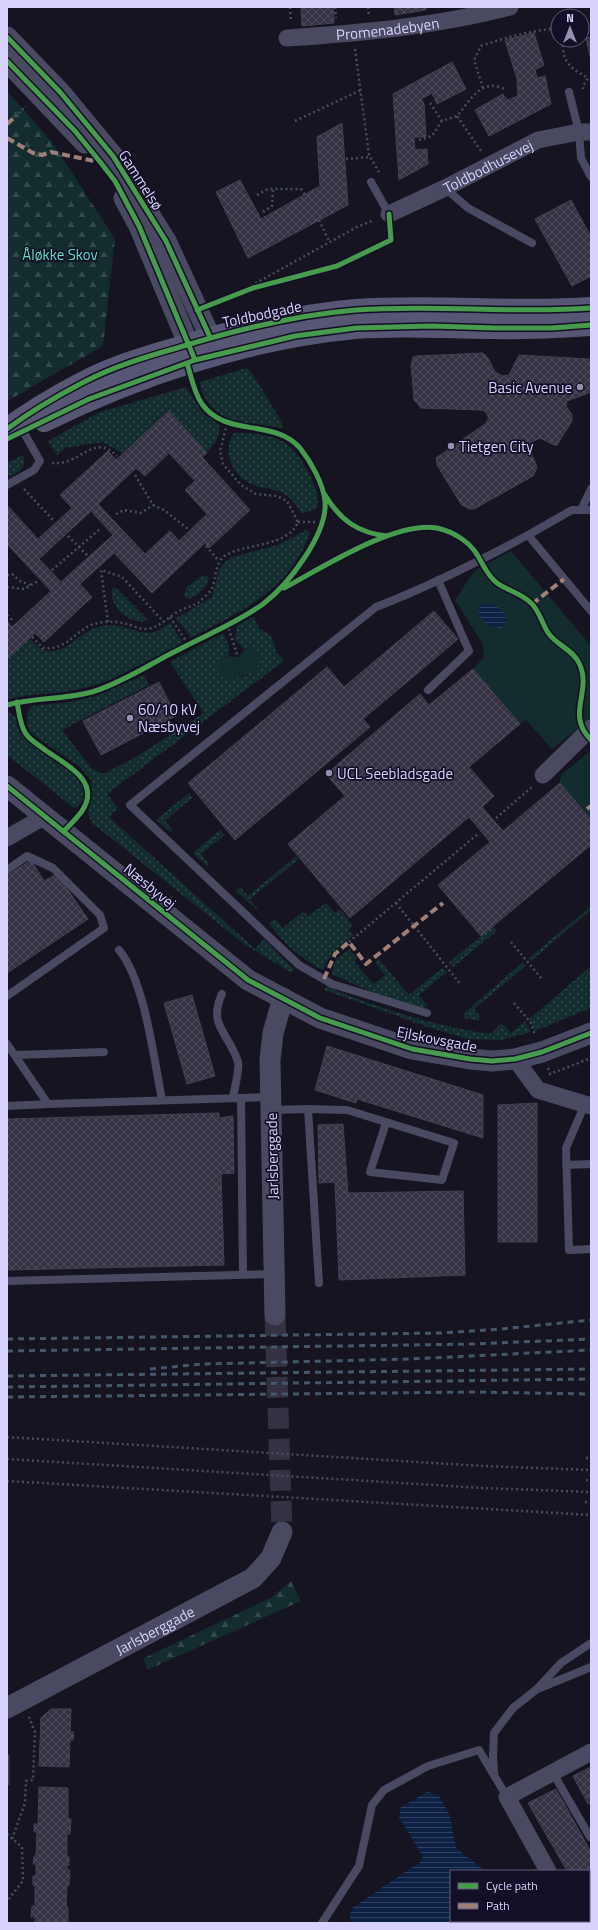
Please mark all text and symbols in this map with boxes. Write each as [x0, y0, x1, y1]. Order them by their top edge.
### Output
north arrow [550, 8, 590, 48]
text: N [566, 10, 574, 26]
street label: Promenadebyen [335, 11, 441, 46]
street label: Toldbodhusevej [439, 133, 537, 199]
street label: Gammelsø [113, 145, 169, 215]
park label: Åløkke Skov [22, 243, 98, 266]
street label: Toldbodgade [220, 294, 304, 334]
place label: Basic Avenue [488, 376, 572, 399]
marker: Basic Avenue [575, 382, 585, 392]
place label: Tietgen City [459, 435, 534, 458]
marker: Tietgen City [446, 441, 456, 451]
place label: 60/10 kV Næsbyvej [138, 698, 200, 738]
marker: 60/10 kV Næsbyvej [125, 713, 135, 723]
place label: UCL Seebladsgade [337, 762, 453, 785]
marker: UCL Seebladsgade [324, 768, 334, 778]
street label: Næsbyvej [119, 858, 181, 914]
street label: Ejlskovsgade [395, 1020, 479, 1058]
street label: Jarlsberggade [260, 1113, 284, 1199]
street label: Jarlsberggade [111, 1600, 198, 1660]
legend [450, 1870, 590, 1922]
text: Cycle path [486, 1876, 538, 1895]
text: Path [486, 1896, 510, 1915]

